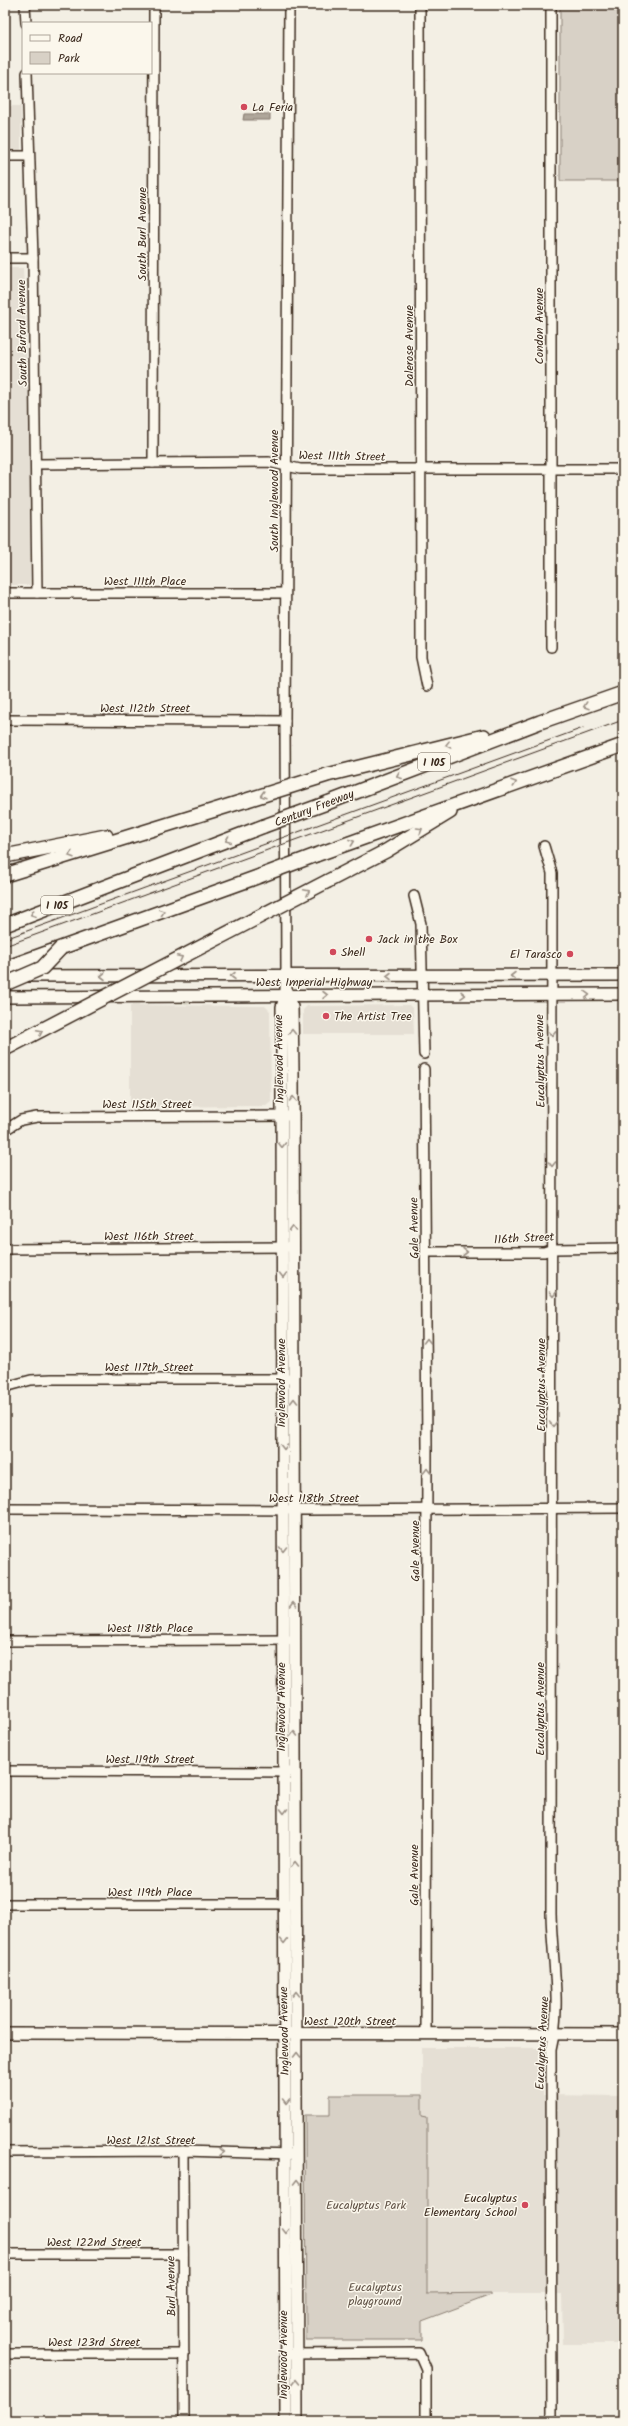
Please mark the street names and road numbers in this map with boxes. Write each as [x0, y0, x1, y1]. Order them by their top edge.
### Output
street label: South Burl Avenue [133, 186, 152, 281]
street label: South Buford Avenue [12, 279, 33, 387]
street label: Condon Avenue [530, 287, 549, 364]
street label: Dalerose Avenue [400, 305, 419, 387]
street label: South Inglewood Avenue [265, 429, 284, 552]
street label: West 111th Street [298, 446, 386, 467]
street label: West 111th Place [104, 572, 187, 591]
street label: West 112th Street [100, 699, 190, 718]
road number: I 105 [418, 753, 450, 771]
street label: Century Freeway [271, 784, 357, 832]
road number: I 105 [41, 896, 73, 914]
street label: West Imperial Highway [256, 973, 373, 992]
street label: Eucalyptus Avenue [530, 1013, 551, 1108]
street label: Inglewood Avenue [269, 1014, 290, 1104]
street label: West 115th Street [102, 1095, 192, 1114]
street label: Gale Avenue [404, 1197, 425, 1259]
street label: West 116th Street [104, 1227, 194, 1246]
street label: 116th Street [493, 1227, 555, 1250]
street label: Inglewood Avenue [272, 1338, 291, 1428]
street label: Eucalyptus Avenue [532, 1338, 551, 1432]
street label: West 117th Street [105, 1358, 194, 1377]
street label: West 118th Street [269, 1489, 360, 1508]
street label: Gale Avenue [406, 1520, 425, 1582]
street label: West 118th Place [107, 1619, 194, 1638]
street label: Inglewood Avenue [272, 1662, 291, 1752]
street label: Eucalyptus Avenue [531, 1662, 550, 1756]
street label: West 119th Street [105, 1750, 195, 1769]
street label: Gale Avenue [405, 1844, 424, 1906]
street label: West 119th Place [108, 1883, 193, 1902]
street label: Inglewood Avenue [274, 1986, 295, 2076]
street label: Eucalyptus Avenue [531, 1995, 554, 2090]
street label: West 120th Street [304, 2012, 397, 2031]
street label: West 121st Street [107, 2131, 196, 2150]
street label: West 122nd Street [47, 2233, 142, 2252]
street label: Burl Avenue [161, 2255, 182, 2316]
street label: Inglewood Avenue [274, 2310, 293, 2400]
street label: West 123rd Street [48, 2333, 140, 2352]

